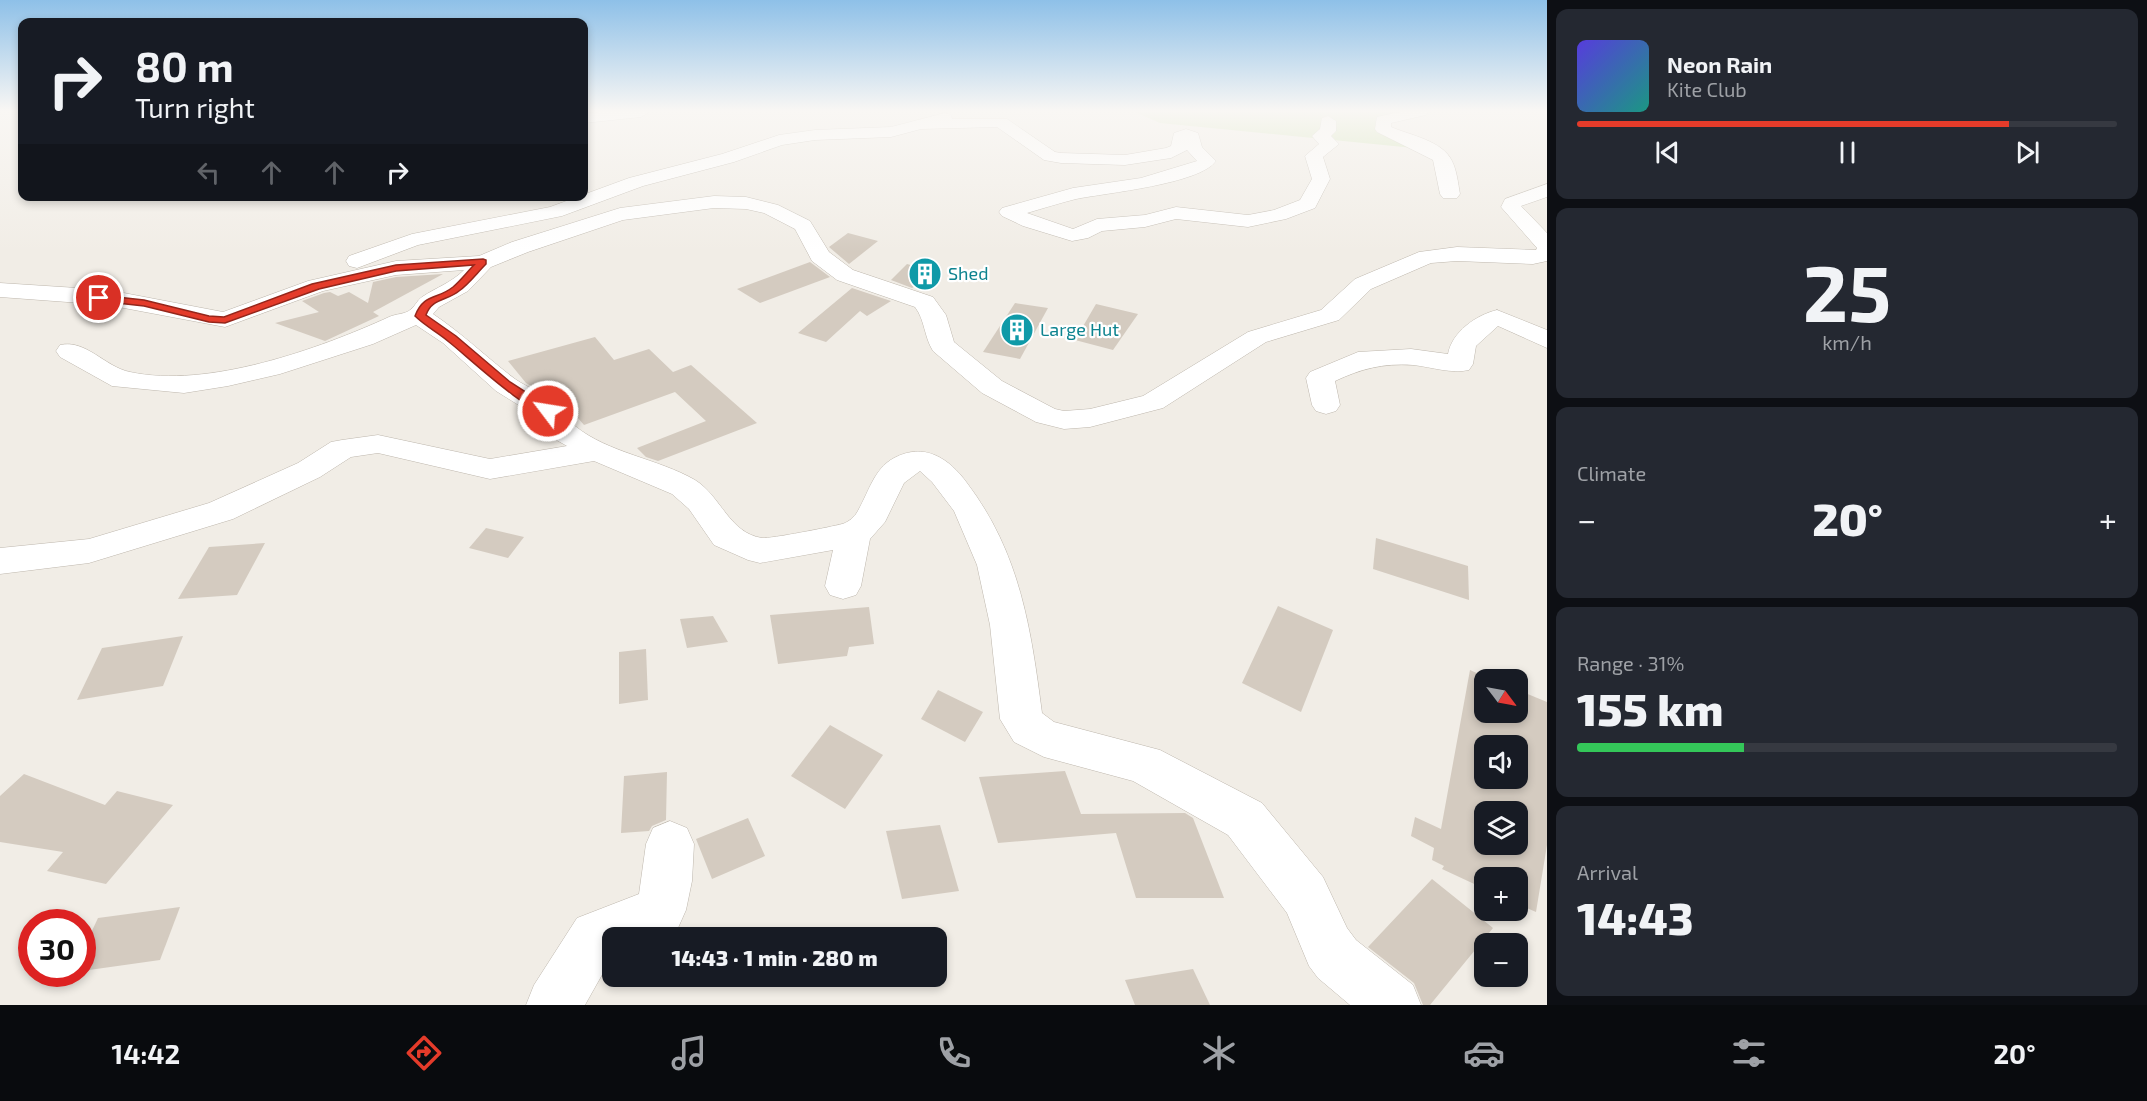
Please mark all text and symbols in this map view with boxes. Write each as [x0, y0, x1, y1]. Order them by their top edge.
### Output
text: 80 m [135, 40, 234, 90]
icon: right [36, 42, 114, 120]
text: Neon Rain [1667, 51, 1772, 77]
text: Kite Club [1667, 77, 1747, 101]
text: Turn right [135, 91, 255, 123]
icon: previous [1651, 136, 1684, 169]
icon: pause [1831, 136, 1864, 169]
icon: next [2011, 136, 2044, 169]
icon: left [192, 156, 225, 189]
icon: ahead [255, 156, 288, 189]
icon: ahead [318, 156, 351, 189]
icon: right [381, 156, 414, 189]
text: 25 [1803, 244, 1891, 338]
building icon: Shed [907, 256, 943, 292]
place label: Shed [948, 262, 989, 284]
pin [73, 272, 124, 323]
icon: arrive [82, 281, 115, 314]
building icon: Large Hut [999, 312, 1035, 348]
place label: Large Hut [1040, 318, 1119, 340]
text: km/h [1822, 330, 1872, 354]
position arrow [516, 379, 580, 443]
text: Climate [1577, 461, 1646, 485]
text: 20° [1812, 491, 1883, 545]
text: − [1577, 499, 1596, 539]
text: + [2099, 499, 2117, 539]
text: Range · 31% [1577, 651, 1684, 675]
north arrow [1474, 669, 1528, 723]
map controls [1474, 669, 1528, 987]
text: 155 km [1577, 681, 1723, 735]
button: sound [1474, 735, 1528, 789]
button: layers [1474, 801, 1528, 855]
text: Arrival [1577, 860, 1638, 884]
button: + [1474, 867, 1528, 921]
text: 14:43 [1577, 890, 1694, 944]
speed limit sign: 30 [18, 909, 96, 987]
button: − [1474, 933, 1528, 987]
text: 14:43 · 1 min · 280 m [671, 944, 878, 970]
icon: directions [403, 1032, 445, 1074]
icon: music [668, 1032, 710, 1074]
icon: phone [933, 1032, 975, 1074]
icon: climate [1198, 1032, 1240, 1074]
icon: car [1463, 1032, 1505, 1074]
icon: filters [1728, 1032, 1770, 1074]
text: 14:42 [112, 1037, 180, 1069]
text: 20° [1993, 1037, 2035, 1069]

